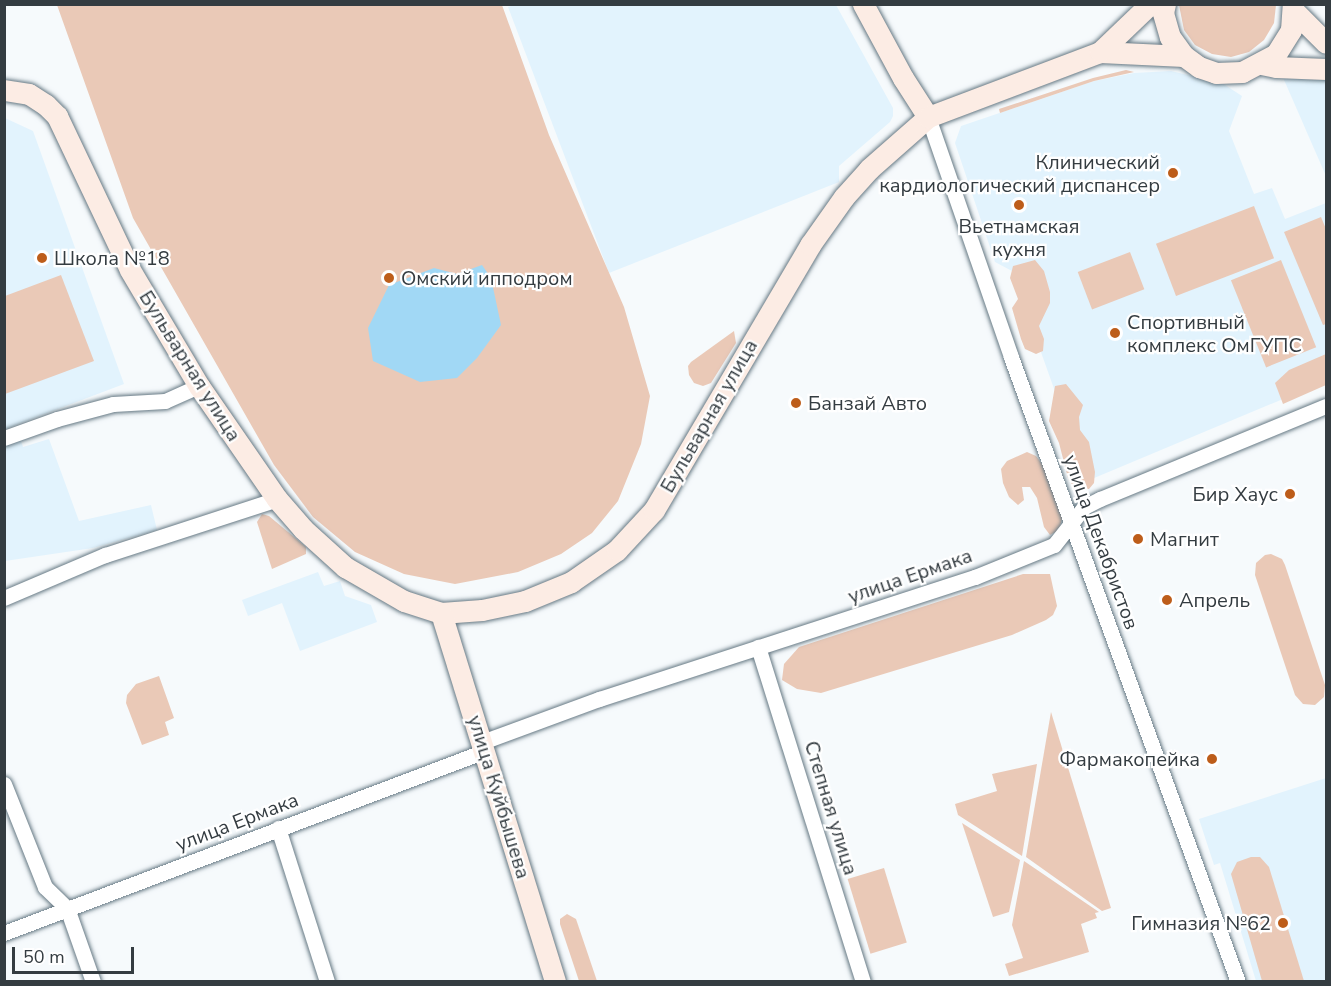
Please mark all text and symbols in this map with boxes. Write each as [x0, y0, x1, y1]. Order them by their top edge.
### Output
place label: Клинический кардиологический диспансер [879, 150, 1160, 197]
marker: Клинический кардиологический диспансер [1164, 164, 1182, 182]
marker: Вьетнамская кухня [1012, 198, 1026, 212]
place label: Вьетнамская кухня [958, 214, 1080, 261]
place label: Школа №18 [54, 246, 170, 270]
marker: Школа №18 [35, 251, 49, 265]
place label: Омский ипподром [401, 266, 573, 290]
marker: Омский ипподром [382, 271, 396, 285]
street label: Бульварная улица [134, 286, 246, 446]
place label: Спортивный комплекс ОмГУПС [1127, 310, 1302, 357]
marker: Спортивный комплекс ОмГУПС [1108, 326, 1122, 340]
street label: Бульварная улица [655, 335, 763, 497]
place label: Банзай Авто [808, 391, 927, 415]
marker: Банзай Авто [789, 396, 803, 410]
street label: улица Декабристов [1058, 451, 1144, 633]
place label: Бир Хаус [1193, 482, 1278, 506]
marker: Бир Хаус [1283, 487, 1297, 501]
place label: Магнит [1150, 527, 1219, 551]
marker: Магнит [1131, 532, 1145, 546]
street label: улица Ермака [845, 544, 975, 608]
place label: Апрель [1179, 588, 1250, 612]
marker: Апрель [1160, 593, 1174, 607]
street label: улица Куйбышева [463, 712, 535, 882]
street label: Степная улица [799, 738, 863, 878]
place label: Фармакопейка [1059, 747, 1200, 771]
marker: Фармакопейка [1205, 752, 1219, 766]
street label: улица Ермака [172, 788, 302, 856]
place label: Гимназия №62 [1131, 911, 1271, 935]
marker: Гимназия №62 [1276, 916, 1290, 930]
scale bar [15, 935, 136, 973]
text: 50 m [23, 945, 65, 969]

